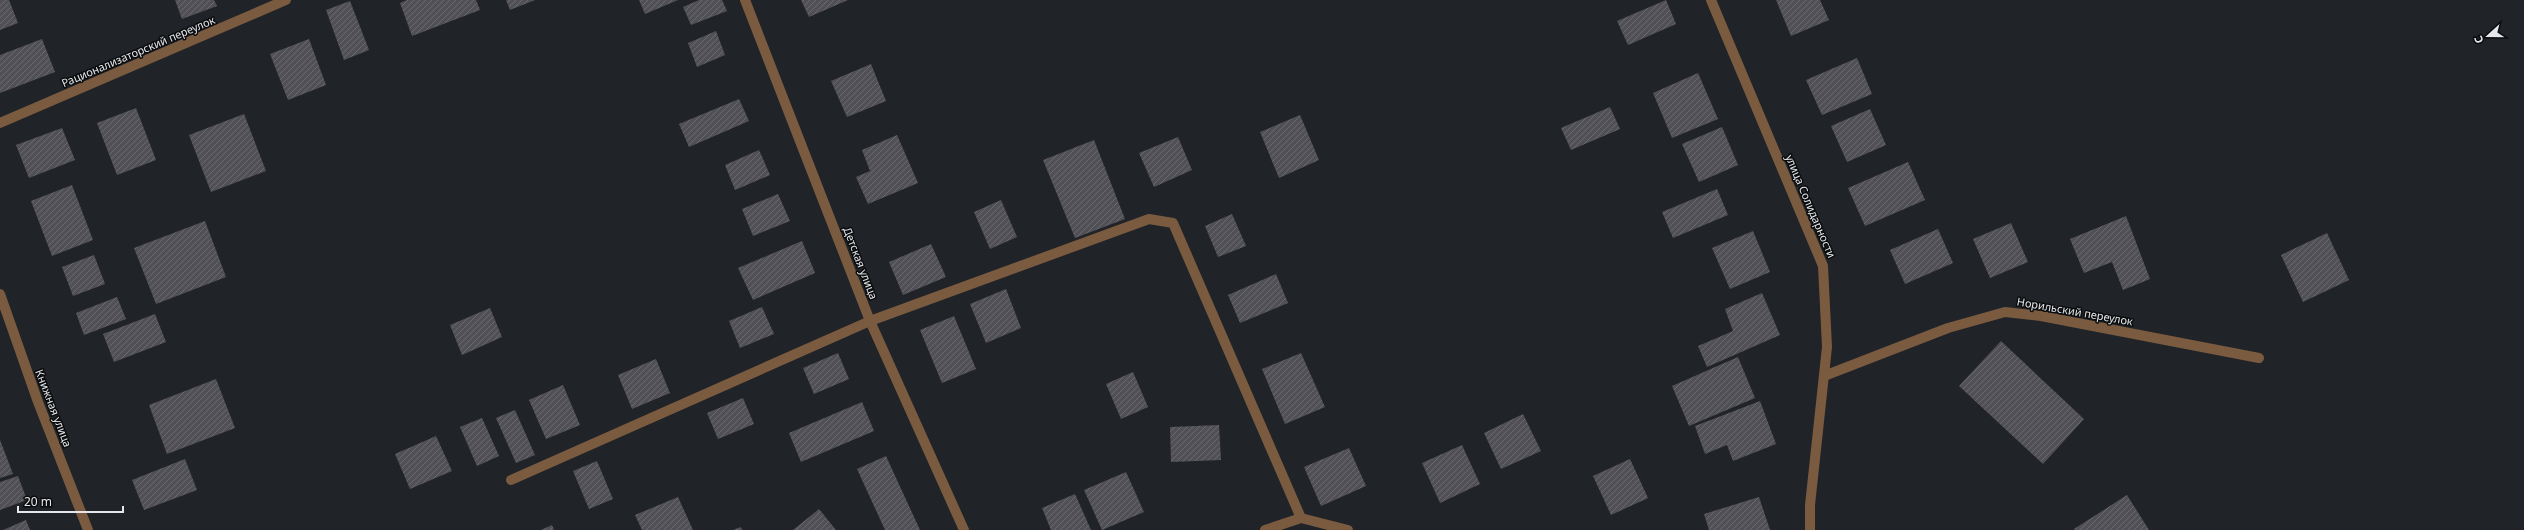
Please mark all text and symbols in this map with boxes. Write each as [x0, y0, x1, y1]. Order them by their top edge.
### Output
street label: Рационализаторский переулок [59, 12, 217, 90]
north arrow [2468, 16, 2508, 56]
text: С [2470, 34, 2486, 46]
street label: улица Солидарности [1782, 152, 1840, 260]
street label: Детская улица [840, 225, 882, 301]
street label: Норильский переулок [2016, 293, 2134, 329]
street label: Книжная улица [32, 367, 76, 449]
scale bar [18, 488, 123, 514]
text: 20 m [24, 493, 52, 510]

